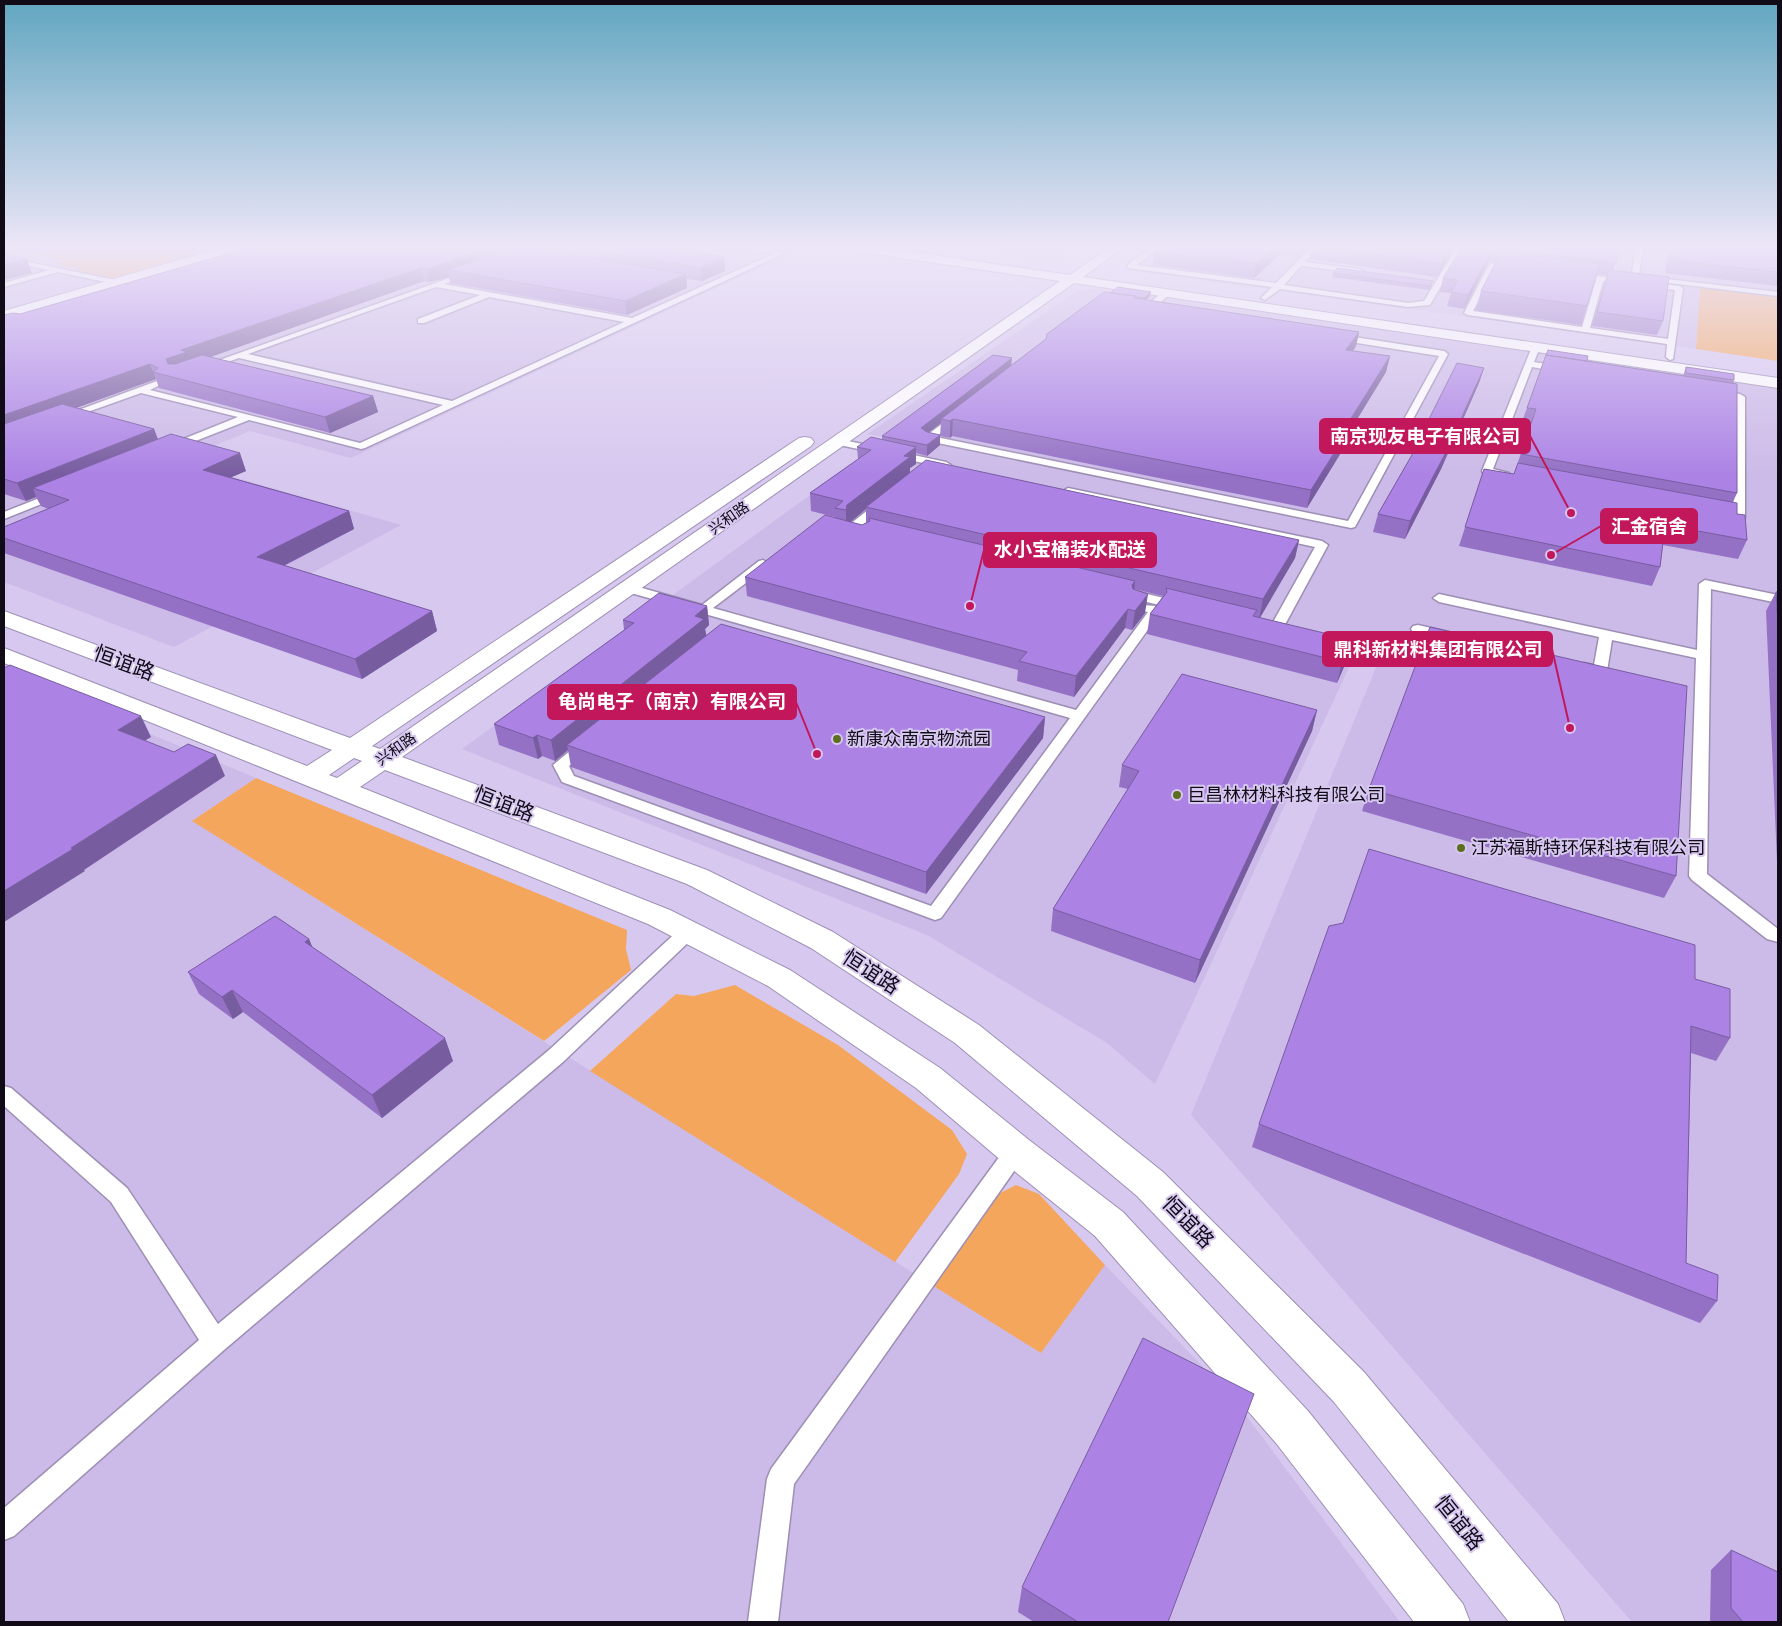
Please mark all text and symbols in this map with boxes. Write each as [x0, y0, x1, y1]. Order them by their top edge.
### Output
callout: 南京现友电子有限公司 [1320, 419, 1530, 453]
text: 南京现友电子有限公司 [1330, 425, 1520, 449]
street label: 兴和路 [705, 498, 753, 538]
callout: 汇金宿舍 [1601, 509, 1697, 543]
text: 汇金宿舍 [1611, 515, 1687, 539]
callout: 水小宝桶装水配送 [984, 533, 1156, 567]
text: 水小宝桶装水配送 [994, 538, 1146, 562]
callout: 鼎科新材料集团有限公司 [1323, 632, 1552, 666]
text: 鼎科新材料集团有限公司 [1333, 638, 1543, 662]
street label: 恒谊路 [90, 640, 158, 686]
callout: 龟尚电子（南京）有限公司 [548, 685, 796, 719]
text: 龟尚电子（南京）有限公司 [558, 690, 786, 714]
place label: 新康众南京物流园 [847, 728, 991, 750]
street label: 兴和路 [372, 729, 420, 769]
marker: 新康众南京物流园 [831, 733, 843, 745]
street label: 恒谊路 [470, 781, 538, 827]
place label: 巨昌林材料科技有限公司 [1187, 784, 1385, 806]
marker: 巨昌林材料科技有限公司 [1171, 789, 1183, 801]
place label: 江苏福斯特环保科技有限公司 [1471, 837, 1705, 859]
marker: 江苏福斯特环保科技有限公司 [1455, 842, 1467, 854]
street label: 恒谊路 [838, 944, 904, 1000]
street label: 恒谊路 [1157, 1190, 1219, 1254]
street label: 恒谊路 [1429, 1490, 1489, 1556]

